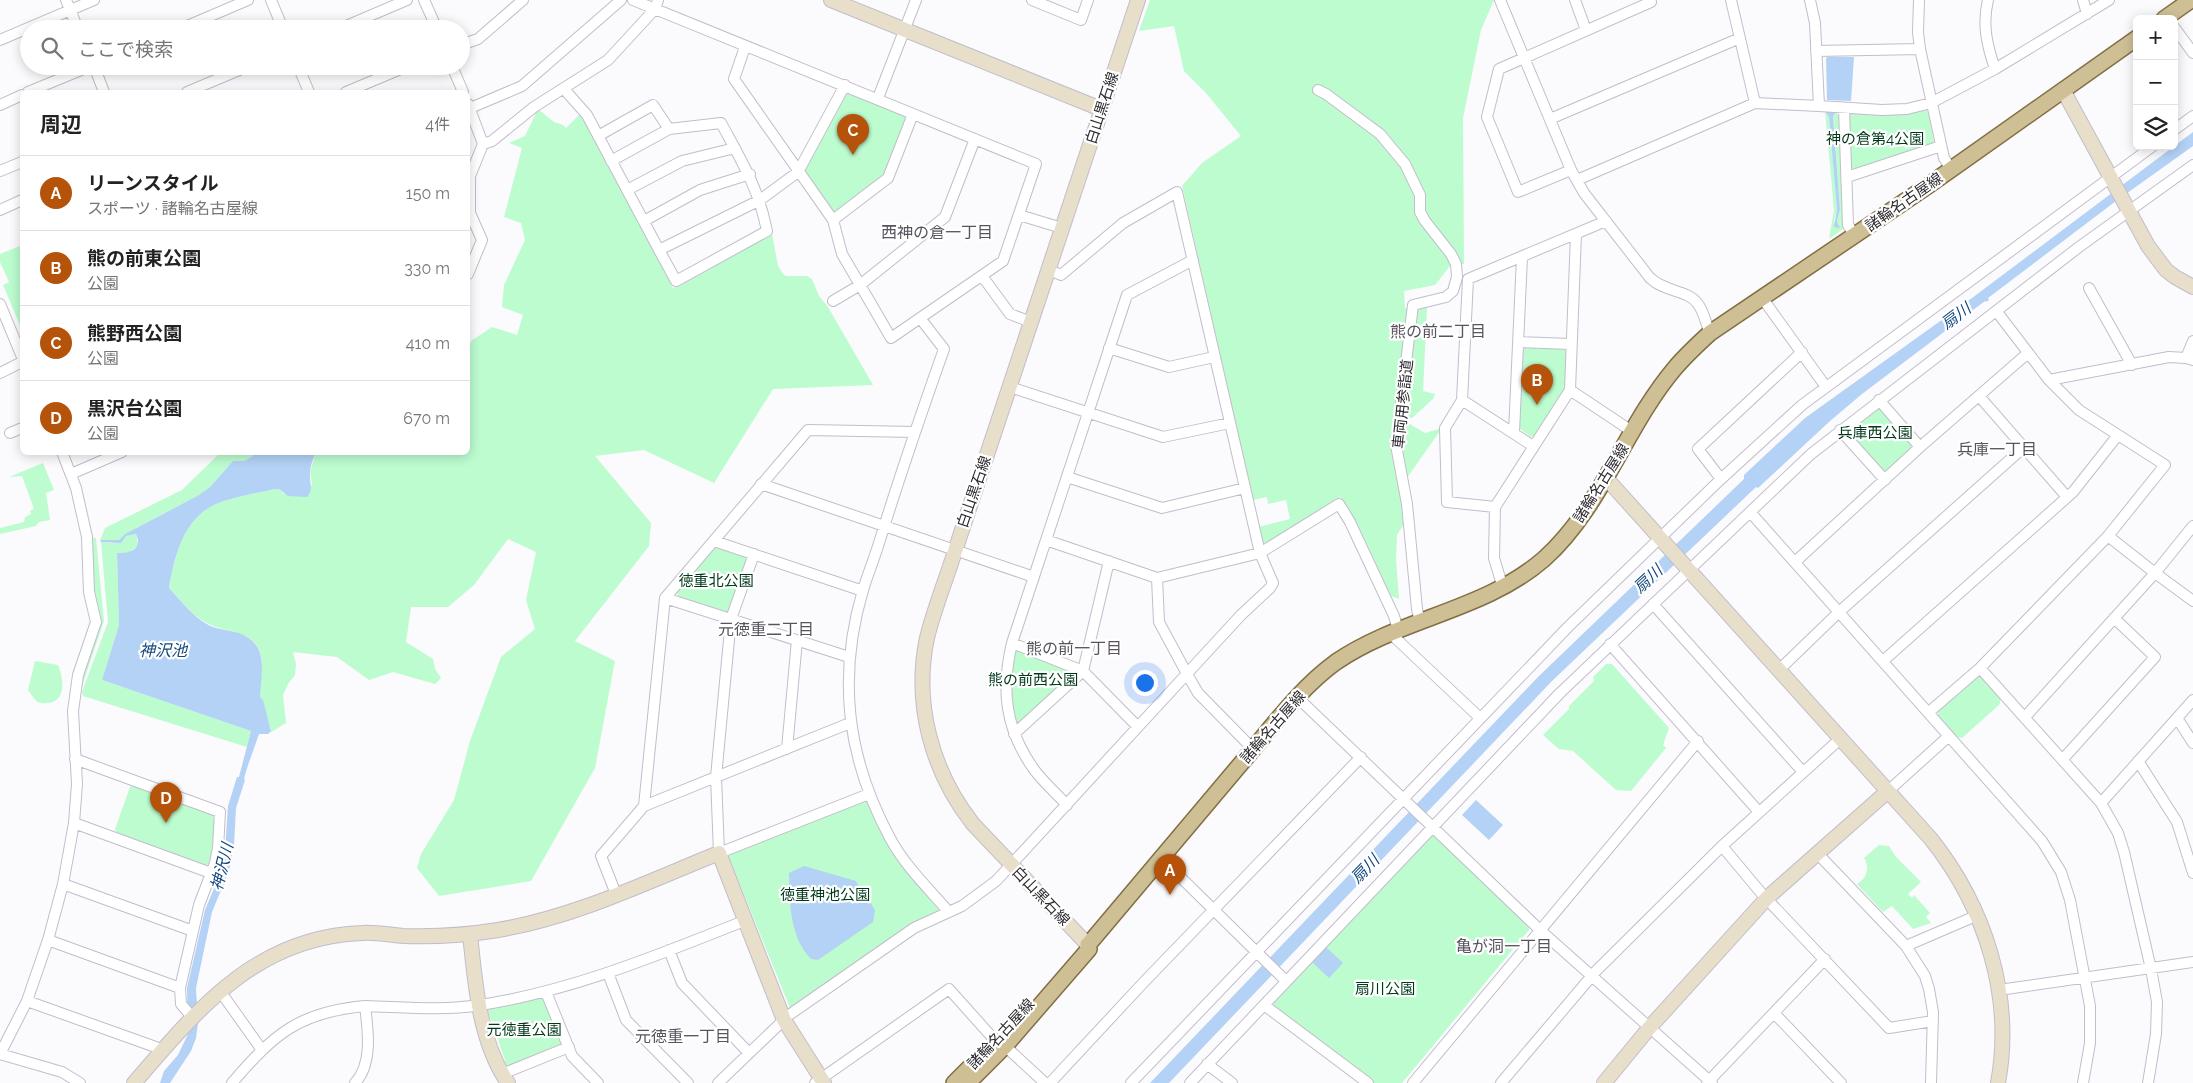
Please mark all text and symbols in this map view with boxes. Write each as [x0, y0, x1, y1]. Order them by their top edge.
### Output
map controls [2133, 15, 2178, 150]
button: + [2133, 15, 2178, 60]
search box [20, 20, 470, 75]
icon: search [38, 34, 66, 62]
text: ここで検索 [78, 38, 173, 60]
button: − [2133, 60, 2178, 105]
street label: 白山黒石線 [1082, 70, 1122, 146]
button: layers [2133, 105, 2178, 150]
text: 周辺 [40, 112, 82, 137]
pin: C [837, 114, 869, 155]
text: 4件 [425, 115, 450, 134]
park label: 神の倉第4公園 [1826, 130, 1924, 148]
street label: 諸輪名古屋線 [1862, 169, 1946, 235]
text: リーンスタイル [87, 172, 219, 194]
text: A [51, 184, 61, 203]
text: 150 m [406, 184, 450, 203]
text: スポーツ · 諸輪名古屋線 [87, 199, 258, 218]
district label: 西神の倉一丁目 [881, 223, 993, 242]
text: 熊の前東公園 [87, 247, 201, 269]
text: B [51, 259, 61, 278]
text: 330 m [404, 259, 450, 278]
text: 公園 [87, 274, 119, 293]
water label: 扇川 [1937, 298, 1976, 333]
text: 熊野西公園 [87, 322, 182, 344]
district label: 熊の前二丁目 [1390, 322, 1486, 341]
text: C [51, 334, 61, 353]
text: 410 m [406, 334, 450, 353]
text: 公園 [87, 349, 119, 368]
street label: 車両用参詣道 [1389, 358, 1417, 450]
pin: B [1521, 364, 1553, 405]
text: 黒沢台公園 [87, 397, 182, 419]
text: D [50, 409, 62, 428]
text: 670 m [403, 409, 450, 428]
text: 公園 [87, 424, 119, 443]
park label: 兵庫西公園 [1837, 424, 1913, 442]
street label: 諸輪名古屋線 [1570, 440, 1632, 526]
district label: 兵庫一丁目 [1957, 440, 2037, 459]
street label: 白山黒石線 [953, 454, 995, 530]
water label: 扇川 [1630, 560, 1668, 597]
park label: 徳重北公園 [678, 572, 754, 590]
district label: 元徳重二丁目 [718, 620, 814, 639]
district label: 熊の前一丁目 [1026, 639, 1122, 658]
water label: 神沢池 [139, 641, 189, 660]
your location [1132, 670, 1158, 696]
park label: 熊の前西公園 [988, 671, 1078, 689]
street label: 諸輪名古屋線 [1237, 687, 1309, 767]
pin: D [150, 782, 182, 823]
water label: 神沢川 [207, 839, 238, 893]
water label: 扇川 [1347, 849, 1384, 887]
pin: A [1154, 854, 1186, 895]
street label: 白山黒石線 [1008, 863, 1074, 929]
park label: 徳重神池公園 [780, 886, 870, 904]
district label: 亀が洞一丁目 [1456, 937, 1552, 956]
park label: 扇川公園 [1355, 980, 1415, 998]
street label: 諸輪名古屋線 [964, 995, 1038, 1073]
park label: 元徳重公園 [486, 1021, 562, 1039]
district label: 元徳重一丁目 [635, 1027, 731, 1046]

